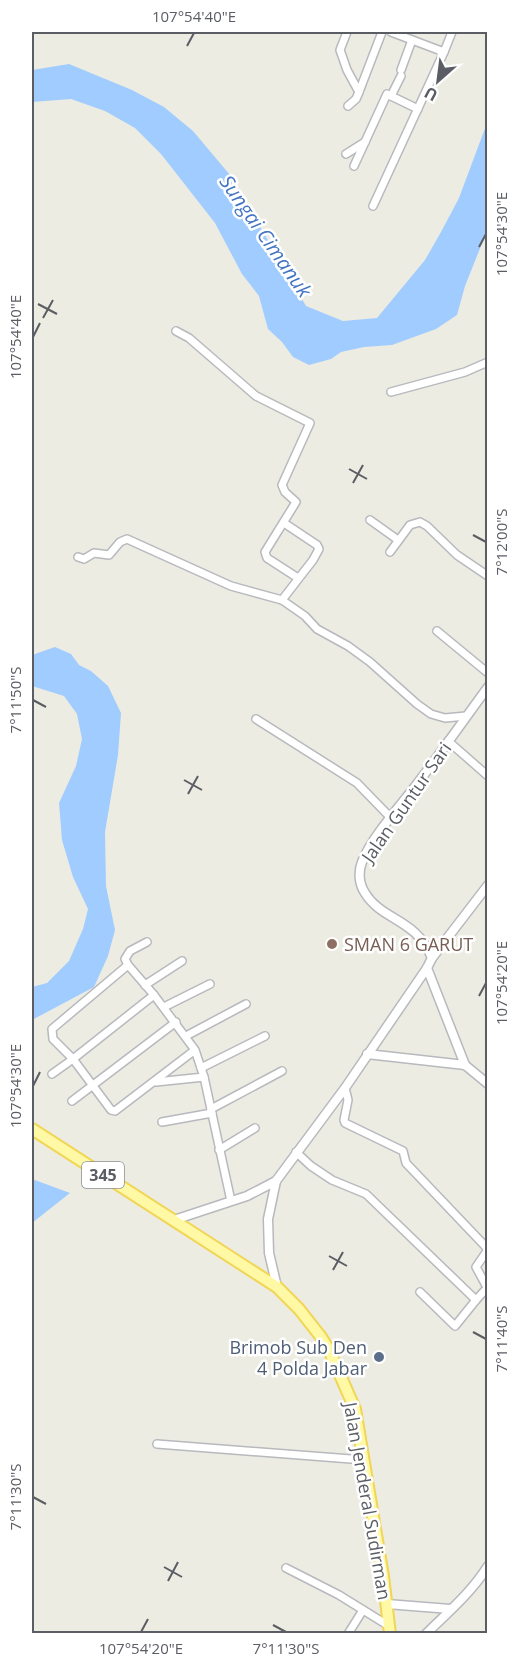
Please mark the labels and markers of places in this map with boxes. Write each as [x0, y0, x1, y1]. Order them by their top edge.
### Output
place label: SMAN 6 GARUT [344, 932, 473, 956]
marker: SMAN 6 GARUT [325, 937, 339, 951]
place label: Brimob Sub Den 4 Polda Jabar [229, 1335, 368, 1380]
marker: Brimob Sub Den 4 Polda Jabar [372, 1350, 386, 1364]

